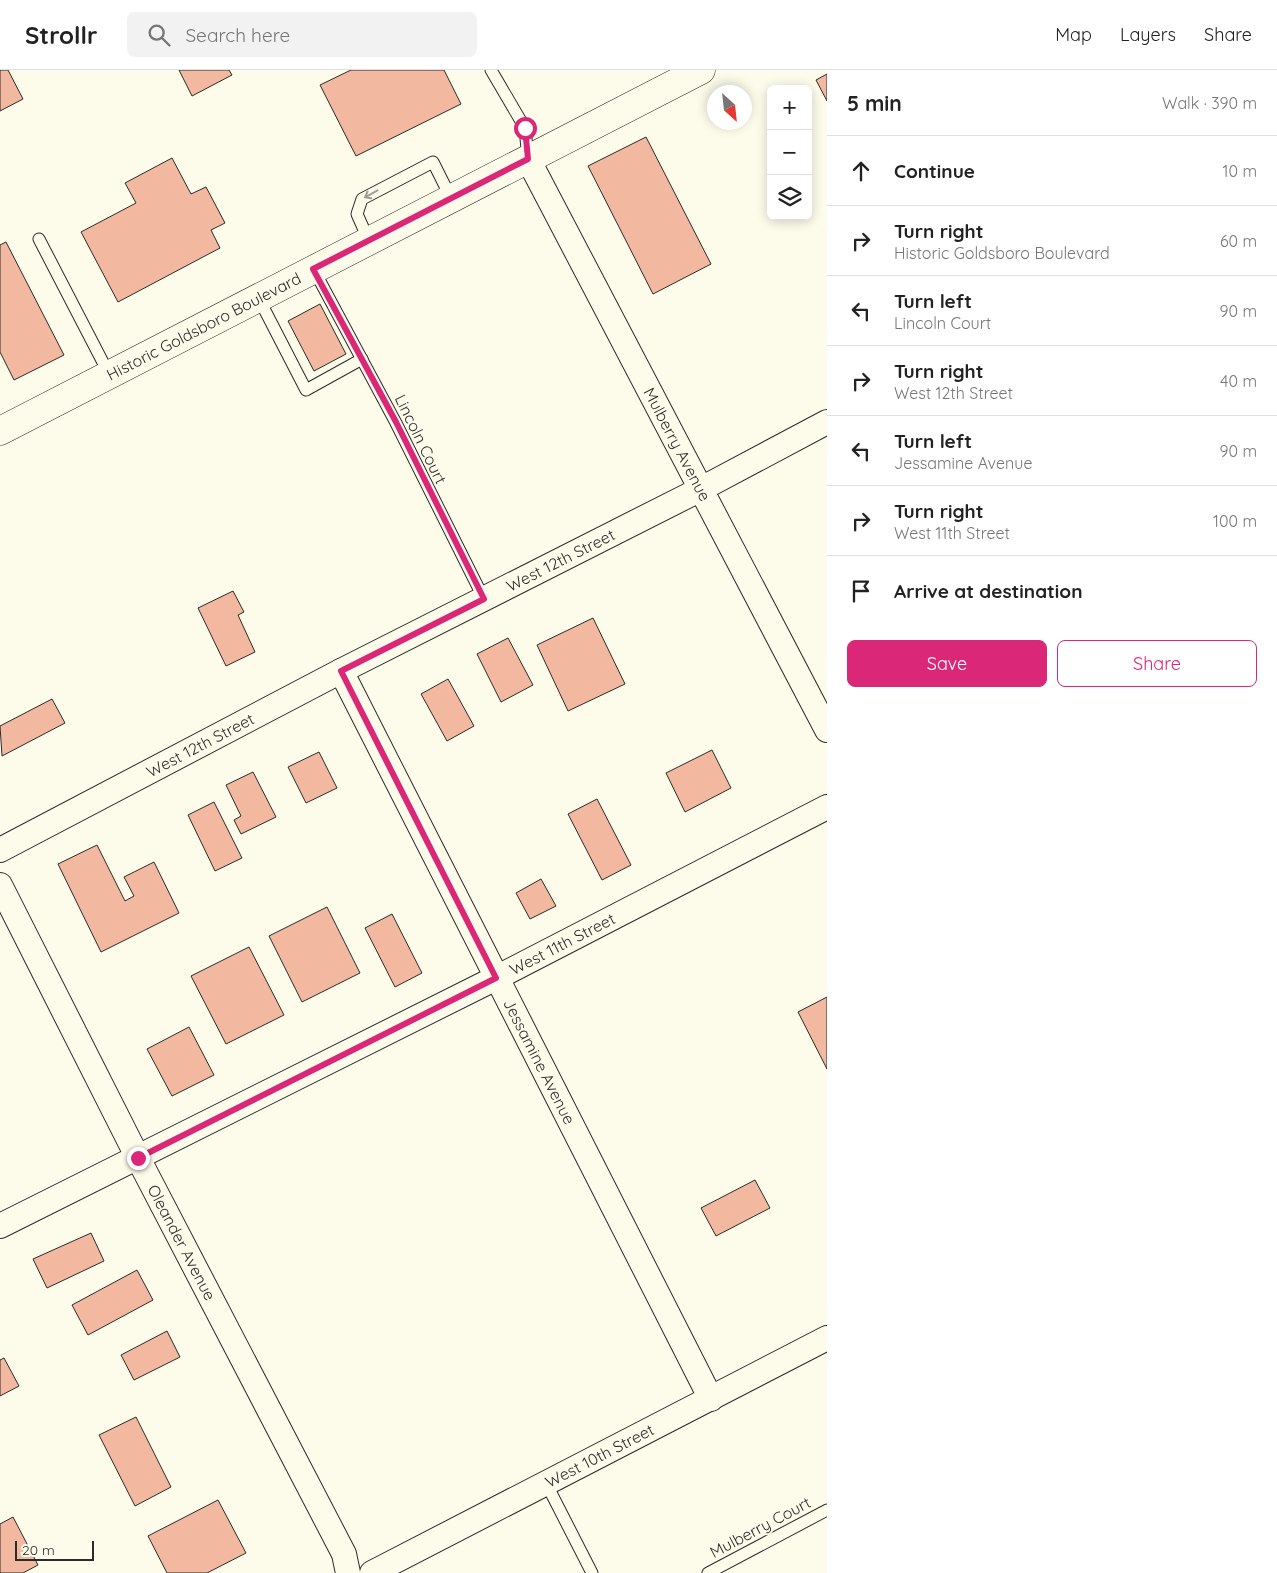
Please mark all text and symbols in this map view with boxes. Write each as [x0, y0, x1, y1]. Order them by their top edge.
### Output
search box [127, 12, 477, 57]
text: Strollr [25, 20, 97, 50]
icon: search [145, 21, 173, 49]
text: Search here [185, 23, 290, 47]
text: Map [1055, 23, 1092, 46]
text: Layers [1120, 23, 1176, 46]
text: Share [1204, 23, 1252, 46]
north arrow [707, 85, 752, 130]
map controls [767, 85, 812, 220]
button: + [767, 85, 812, 130]
text: 5 min [847, 90, 902, 116]
text: Walk · 390 m [1162, 93, 1257, 113]
route start [514, 117, 537, 140]
button: − [767, 130, 812, 175]
icon: ahead [847, 157, 875, 185]
text: Continue [894, 159, 975, 183]
text: 10 m [1223, 161, 1257, 181]
button: layers [767, 175, 812, 220]
one-way arrow [364, 190, 379, 199]
text: Turn right [894, 219, 983, 243]
icon: right [847, 227, 875, 255]
text: 60 m [1220, 231, 1257, 251]
text: Historic Goldsboro Boulevard [894, 243, 1110, 263]
street label: Historic Goldsboro Boulevard [103, 268, 304, 384]
text: Turn left [894, 289, 972, 313]
icon: left [847, 297, 875, 325]
text: 90 m [1220, 301, 1257, 321]
text: Lincoln Court [894, 313, 991, 333]
text: Turn right [894, 359, 983, 383]
icon: right [847, 367, 875, 395]
text: 40 m [1220, 371, 1257, 391]
text: West 12th Street [894, 383, 1013, 403]
street label: Mulberry Avenue [639, 384, 715, 504]
street label: Lincoln Court [391, 391, 451, 487]
text: Turn left [894, 429, 972, 453]
icon: left [847, 437, 875, 465]
text: 90 m [1220, 441, 1257, 461]
text: Jessamine Avenue [894, 453, 1032, 473]
text: Turn right [894, 499, 983, 523]
icon: right [847, 507, 875, 535]
text: 100 m [1213, 511, 1257, 531]
text: West 11th Street [894, 523, 1010, 543]
street label: West 12th Street [503, 524, 618, 596]
icon: arrive [847, 577, 875, 605]
text: Arrive at destination [894, 579, 1083, 603]
button: Save [847, 640, 1047, 687]
button: Share [1057, 640, 1257, 687]
street label: West 12th Street [143, 708, 257, 781]
street label: West 11th Street [506, 908, 618, 979]
street label: Jessamine Avenue [499, 995, 580, 1128]
route end [127, 1147, 150, 1170]
street label: Oleander Avenue [144, 1181, 220, 1304]
street label: West 10th Street [542, 1419, 657, 1492]
street label: Mulberry Court [706, 1492, 814, 1562]
scale bar [15, 1538, 94, 1561]
text: 20 m [22, 1541, 55, 1559]

